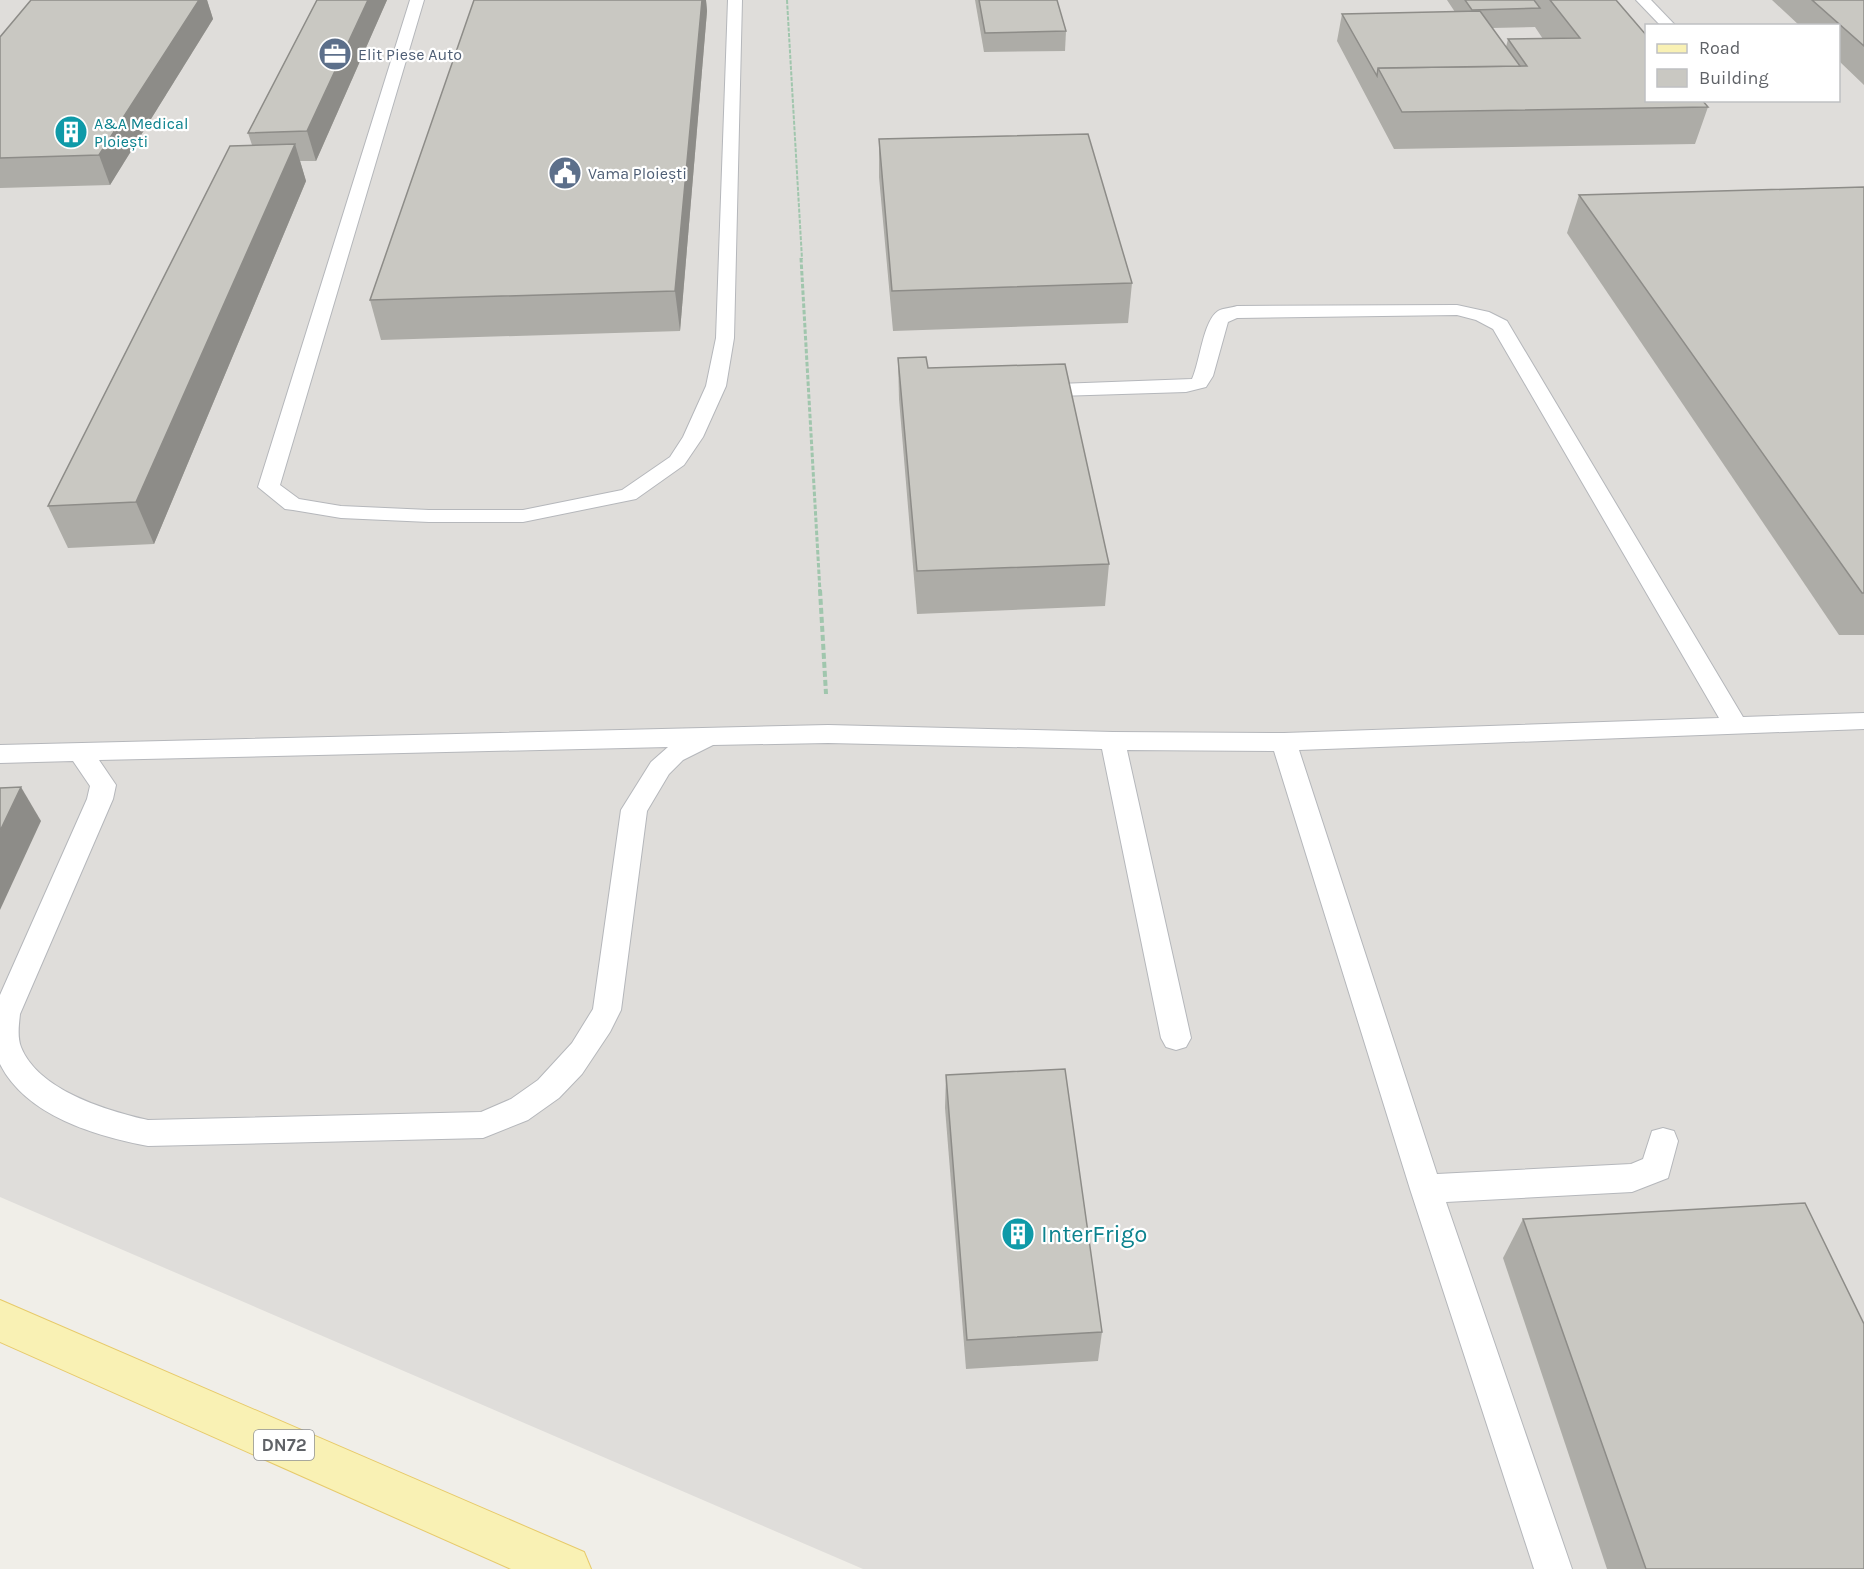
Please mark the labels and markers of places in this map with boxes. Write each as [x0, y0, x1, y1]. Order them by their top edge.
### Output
office icon: Elit Piese Auto [317, 36, 353, 72]
place label: Elit Piese Auto [358, 45, 462, 64]
building icon: A&A Medical Ploiești [53, 114, 89, 150]
place label: A&A Medical Ploiești [94, 114, 188, 151]
public building icon: Vama Ploiești [547, 155, 583, 191]
place label: Vama Ploiești [588, 164, 687, 183]
building icon: InterFrigo [1000, 1216, 1036, 1252]
place label: InterFrigo [1041, 1220, 1147, 1248]

